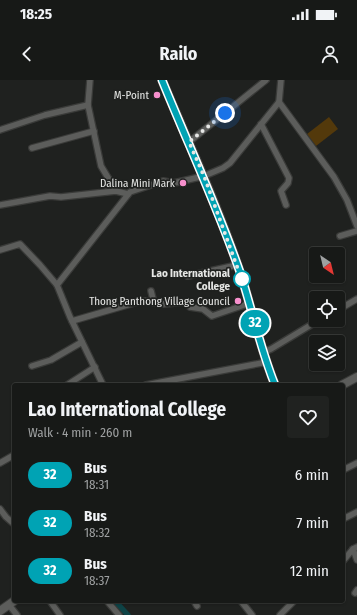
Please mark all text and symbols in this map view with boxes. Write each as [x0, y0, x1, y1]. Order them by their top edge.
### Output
text: 18:25 [20, 5, 52, 23]
icon: back [16, 43, 38, 65]
text: Railo [160, 43, 197, 65]
icon: person [319, 43, 341, 65]
place label: M-Point [114, 89, 149, 102]
marker: M-Point [152, 90, 162, 100]
your location [215, 103, 235, 123]
place label: Dalina Mini Mark [100, 177, 176, 190]
marker: Dalina Mini Mark [178, 178, 188, 188]
north arrow [309, 247, 345, 283]
map controls [309, 247, 345, 371]
place label: Lao International College [151, 267, 231, 293]
marker: Lao International College [233, 270, 251, 288]
button: locate [309, 291, 345, 327]
place label: Thong Panthong Village Council [89, 295, 230, 308]
marker: Thong Panthong Village Council [233, 296, 243, 306]
line badge: 32 [237, 310, 273, 336]
text: 32 [249, 314, 262, 331]
button: layers [309, 335, 345, 371]
button: heart [287, 396, 329, 438]
text: Lao International College [28, 398, 226, 421]
text: Walk · 4 min · 260 m [28, 425, 132, 440]
text: Bus [84, 459, 107, 477]
text: 32 [44, 466, 57, 483]
text: 6 min [295, 466, 329, 484]
text: 18:31 [84, 477, 109, 492]
text: Bus [84, 507, 107, 525]
text: 32 [44, 514, 57, 531]
text: 7 min [296, 514, 329, 532]
text: 18:32 [84, 525, 110, 540]
text: Bus [84, 555, 107, 573]
text: 32 [44, 562, 57, 579]
text: 12 min [290, 562, 329, 580]
text: 18:37 [84, 573, 110, 588]

